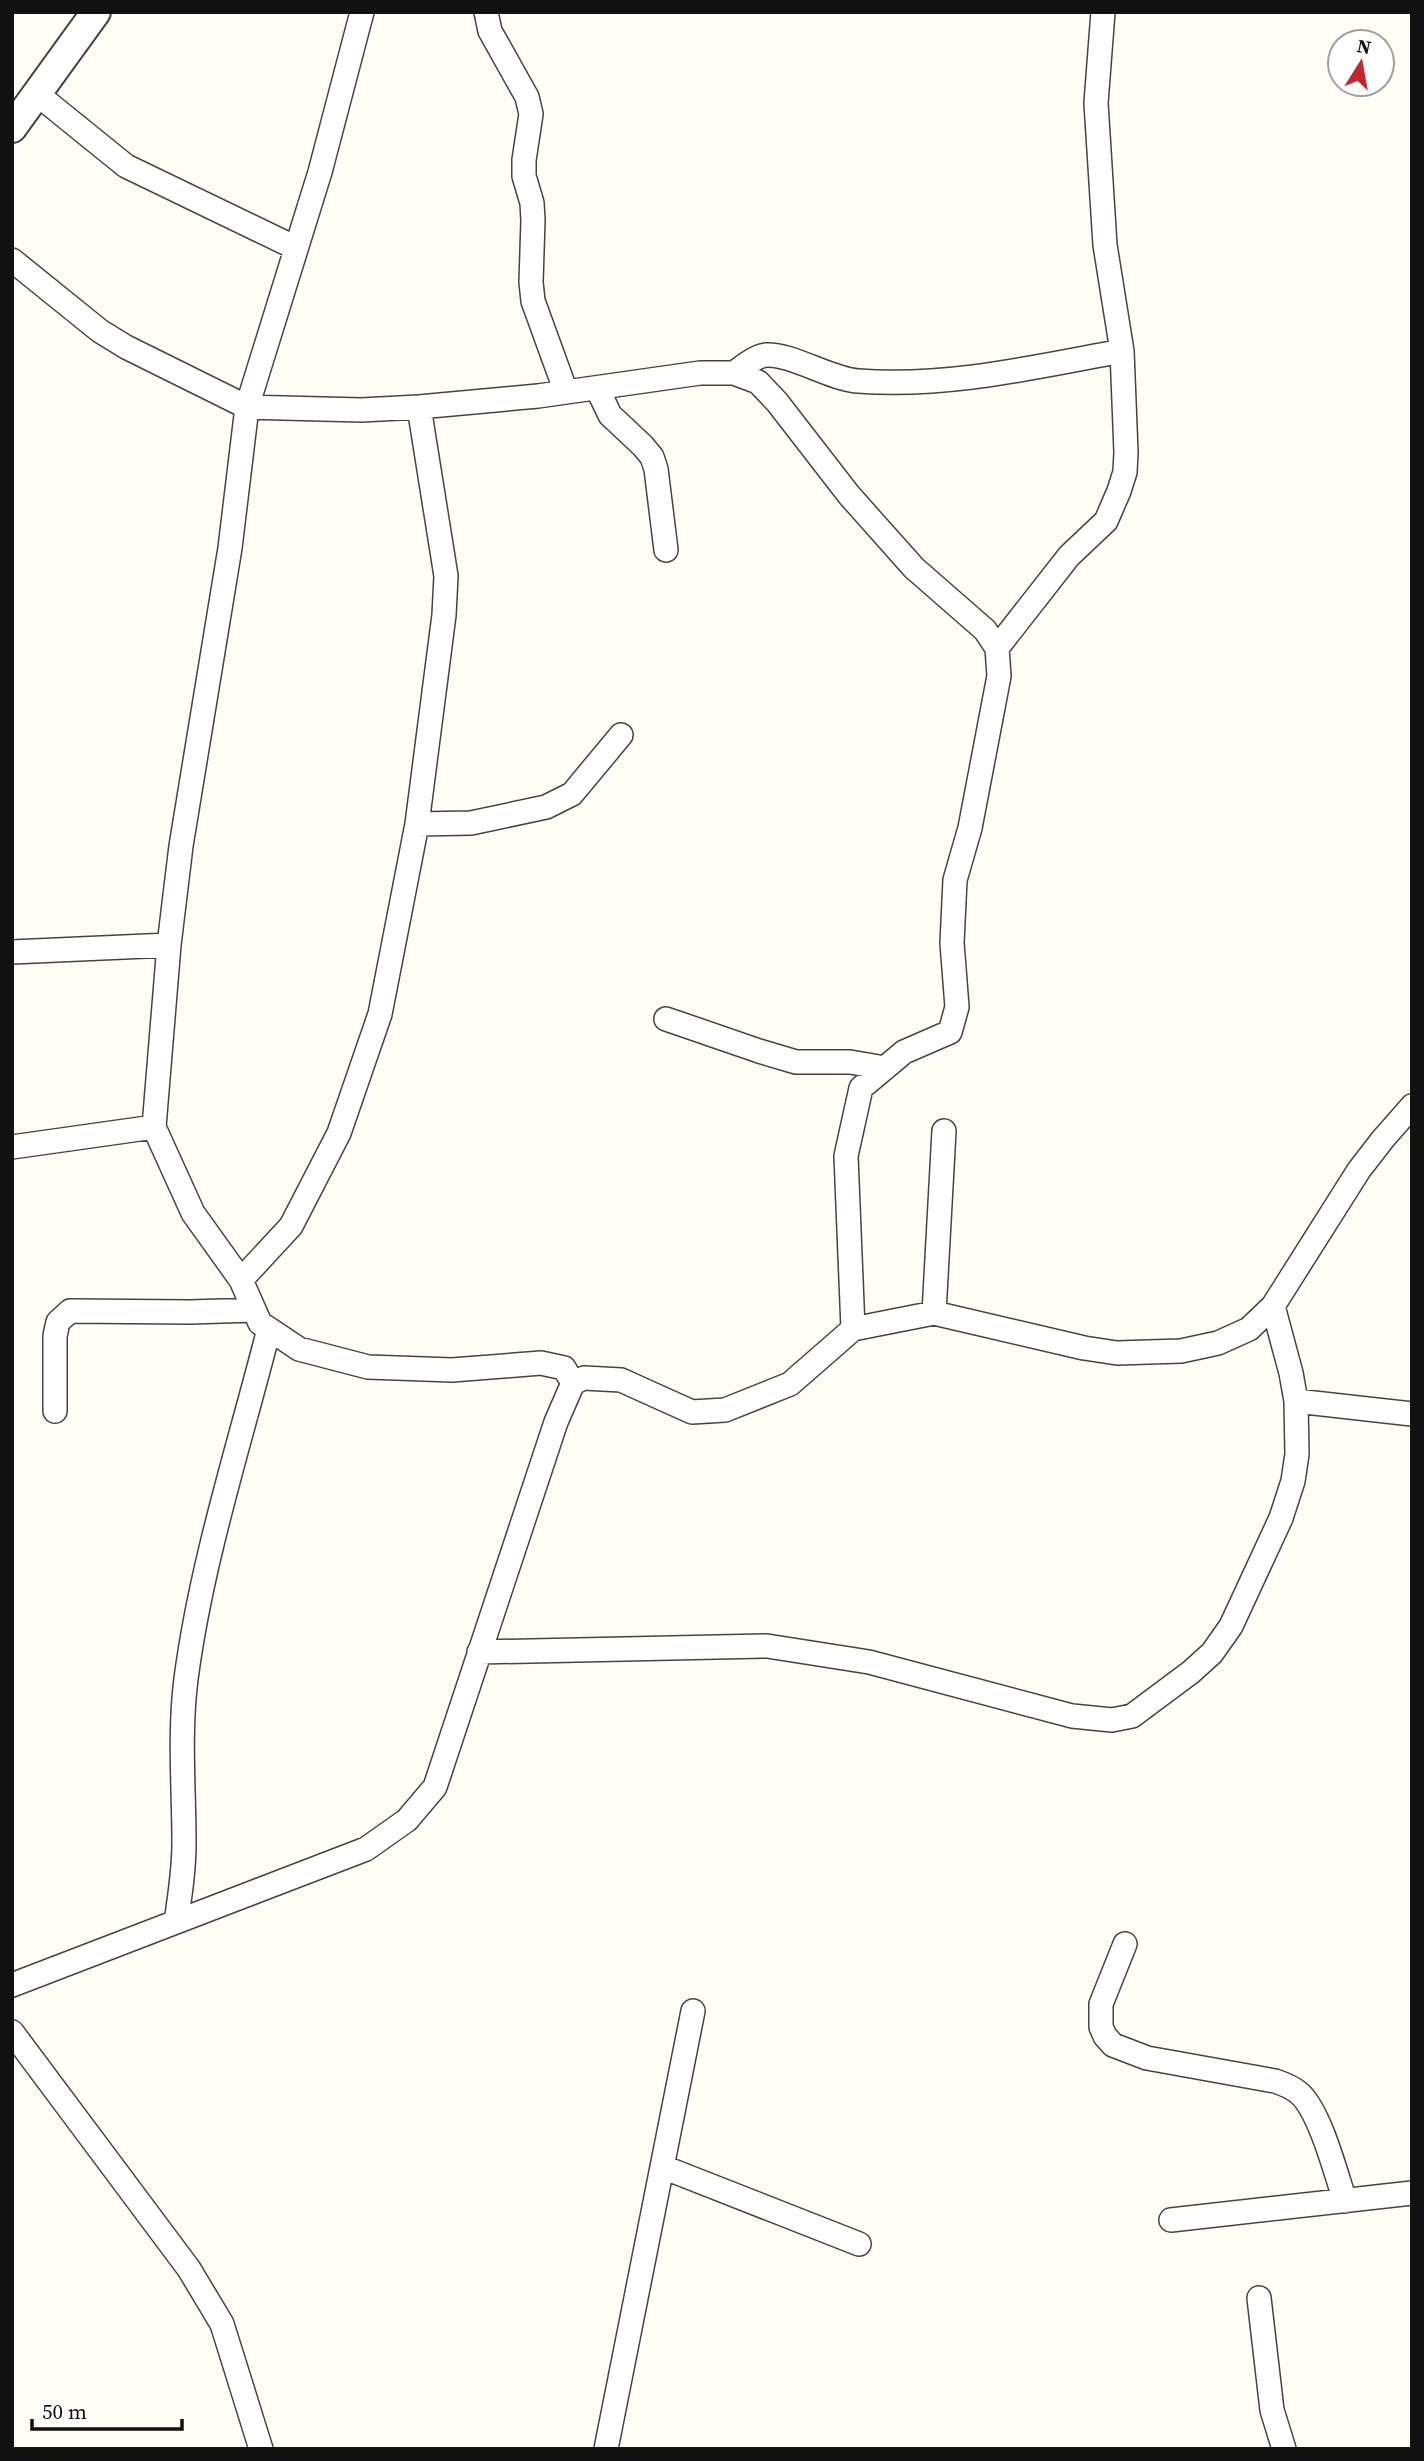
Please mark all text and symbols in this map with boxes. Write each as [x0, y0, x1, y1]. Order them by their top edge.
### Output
north arrow [1326, 28, 1396, 98]
text: N [1355, 32, 1374, 60]
scale bar [32, 2388, 182, 2432]
text: 50 m [42, 2397, 87, 2426]

